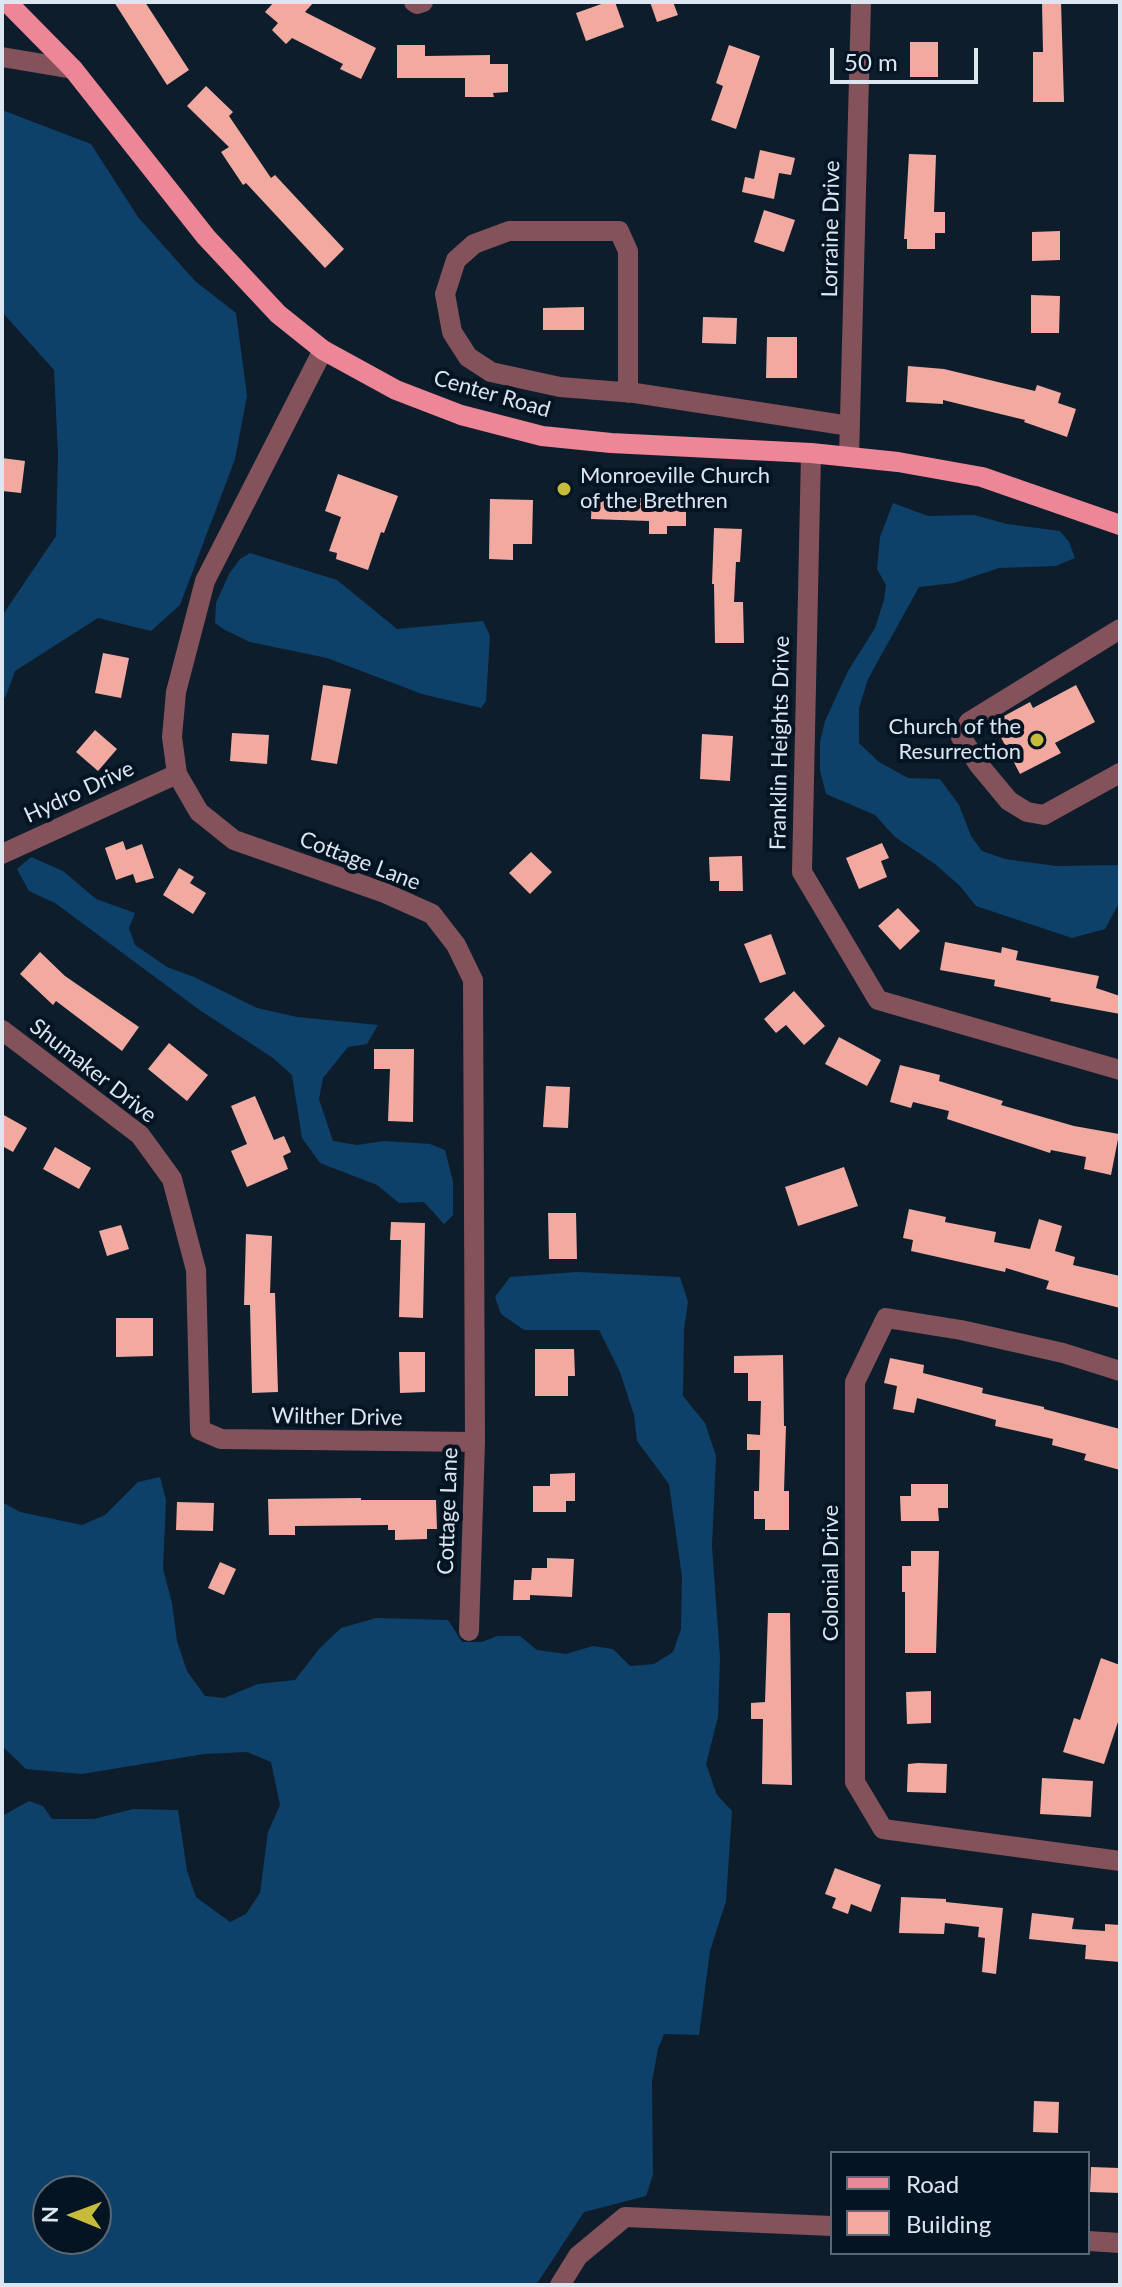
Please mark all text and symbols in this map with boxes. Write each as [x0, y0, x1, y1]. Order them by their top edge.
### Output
scale bar [834, 32, 982, 82]
text: 50 m [844, 47, 898, 76]
street label: Lorraine Drive [817, 160, 845, 298]
street label: Center Road [431, 365, 553, 423]
place label: Monroeville Church of the Brethren [580, 463, 770, 514]
marker: Monroeville Church of the Brethren [555, 480, 573, 498]
street label: Franklin Heights Drive [765, 636, 795, 850]
place label: Church of the Resurrection [888, 714, 1021, 766]
marker: Church of the Resurrection [1028, 731, 1046, 749]
street label: Hydro Drive [20, 755, 138, 829]
street label: Cottage Lane [296, 826, 424, 896]
street label: Shumaker Drive [24, 1013, 162, 1129]
street label: Wilther Drive [271, 1403, 403, 1431]
street label: Cottage Lane [433, 1447, 463, 1575]
street label: Colonial Drive [818, 1505, 844, 1641]
legend [830, 2151, 1090, 2255]
text: Road [906, 2169, 959, 2198]
north arrow [32, 2175, 112, 2255]
text: N [36, 2206, 63, 2223]
text: Building [906, 2209, 991, 2238]

